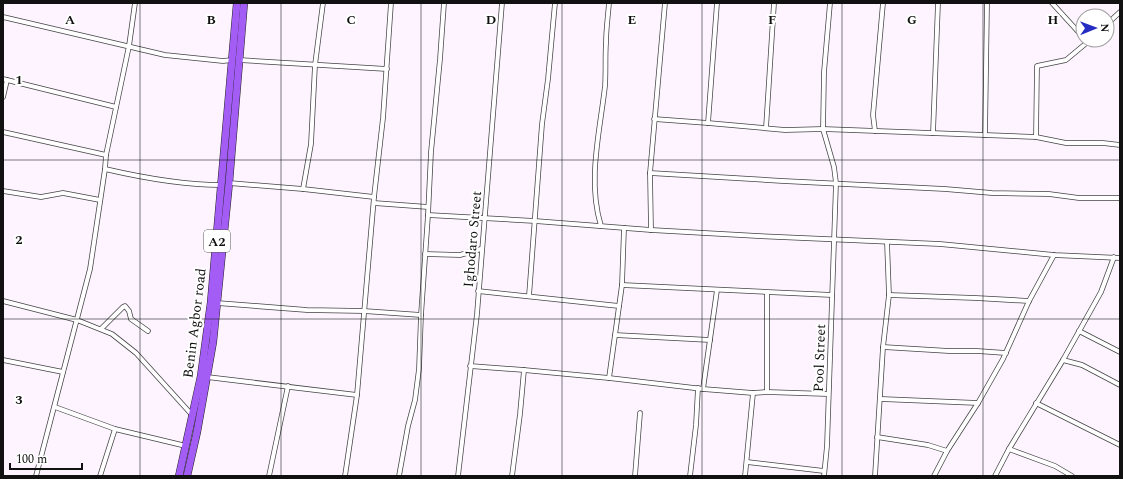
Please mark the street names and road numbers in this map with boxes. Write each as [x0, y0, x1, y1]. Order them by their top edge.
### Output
street label: Ighodaro Street [458, 190, 487, 288]
road number: A2 [204, 230, 230, 252]
street label: Benin Agbor road [177, 267, 212, 379]
street label: Pool Street [808, 324, 831, 392]

